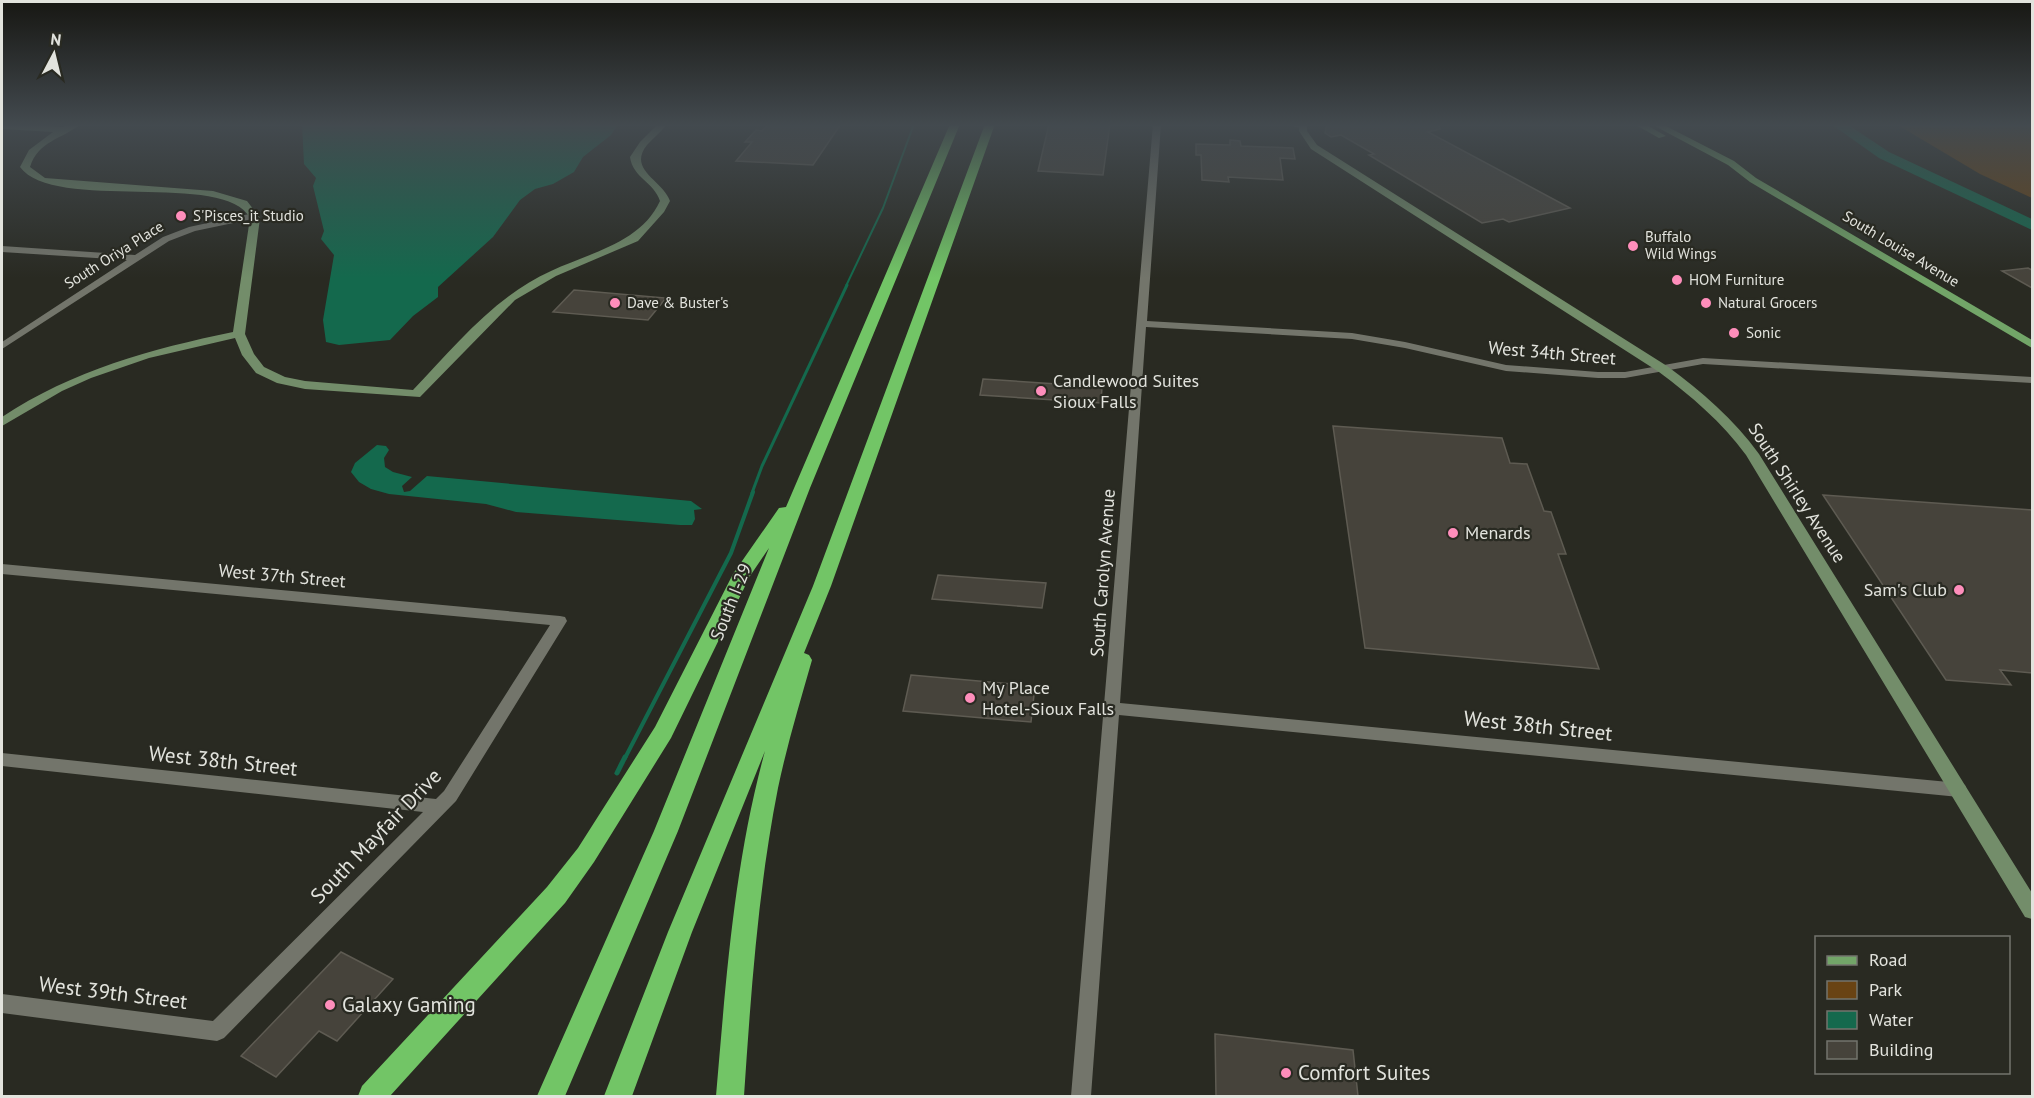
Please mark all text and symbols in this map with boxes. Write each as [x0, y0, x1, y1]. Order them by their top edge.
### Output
north arrow [24, 24, 84, 84]
text: N [49, 29, 62, 50]
place label: S'Pisces_it Studio [193, 206, 304, 225]
street label: South Louise Avenue [1839, 206, 1963, 291]
marker: S'Pisces_it Studio [174, 209, 188, 223]
street label: South Oriya Place [61, 216, 167, 293]
place label: Buffalo Wild Wings [1645, 227, 1717, 263]
marker: Buffalo Wild Wings [1626, 239, 1640, 253]
place label: HOM Furniture [1689, 270, 1784, 289]
marker: HOM Furniture [1670, 273, 1684, 287]
place label: Dave & Buster's [627, 293, 729, 312]
place label: Natural Grocers [1718, 293, 1817, 312]
marker: Dave & Buster's [608, 296, 622, 310]
marker: Natural Grocers [1699, 296, 1713, 310]
place label: Sonic [1746, 323, 1781, 342]
marker: Sonic [1727, 326, 1741, 340]
street label: West 34th Street [1487, 335, 1617, 370]
place label: Candlewood Suites Sioux Falls [1053, 369, 1199, 413]
marker: Candlewood Suites Sioux Falls [1034, 384, 1048, 398]
street label: South Shirley Avenue [1744, 418, 1851, 567]
street label: South Carolyn Avenue [1085, 488, 1120, 658]
place label: Menards [1465, 521, 1531, 544]
marker: Menards [1446, 526, 1460, 540]
street label: West 37th Street [217, 558, 347, 593]
street label: South I-29 [705, 560, 756, 644]
place label: Sam's Club [1864, 578, 1947, 601]
marker: Sam's Club [1952, 583, 1966, 597]
place label: My Place Hotel-Sioux Falls [982, 676, 1114, 720]
marker: My Place Hotel-Sioux Falls [963, 691, 977, 705]
street label: West 38th Street [1462, 704, 1614, 747]
street label: West 38th Street [147, 739, 299, 782]
street label: South Mayfair Drive [304, 763, 447, 909]
legend [1815, 936, 2010, 1074]
text: Road [1869, 948, 1907, 971]
street label: West 39th Street [37, 970, 189, 1015]
text: Park [1869, 978, 1902, 1001]
place label: Galaxy Gaming [342, 991, 476, 1018]
marker: Galaxy Gaming [323, 998, 337, 1012]
text: Water [1869, 1008, 1913, 1031]
text: Building [1869, 1038, 1933, 1061]
place label: Comfort Suites [1298, 1059, 1430, 1086]
marker: Comfort Suites [1279, 1066, 1293, 1080]

